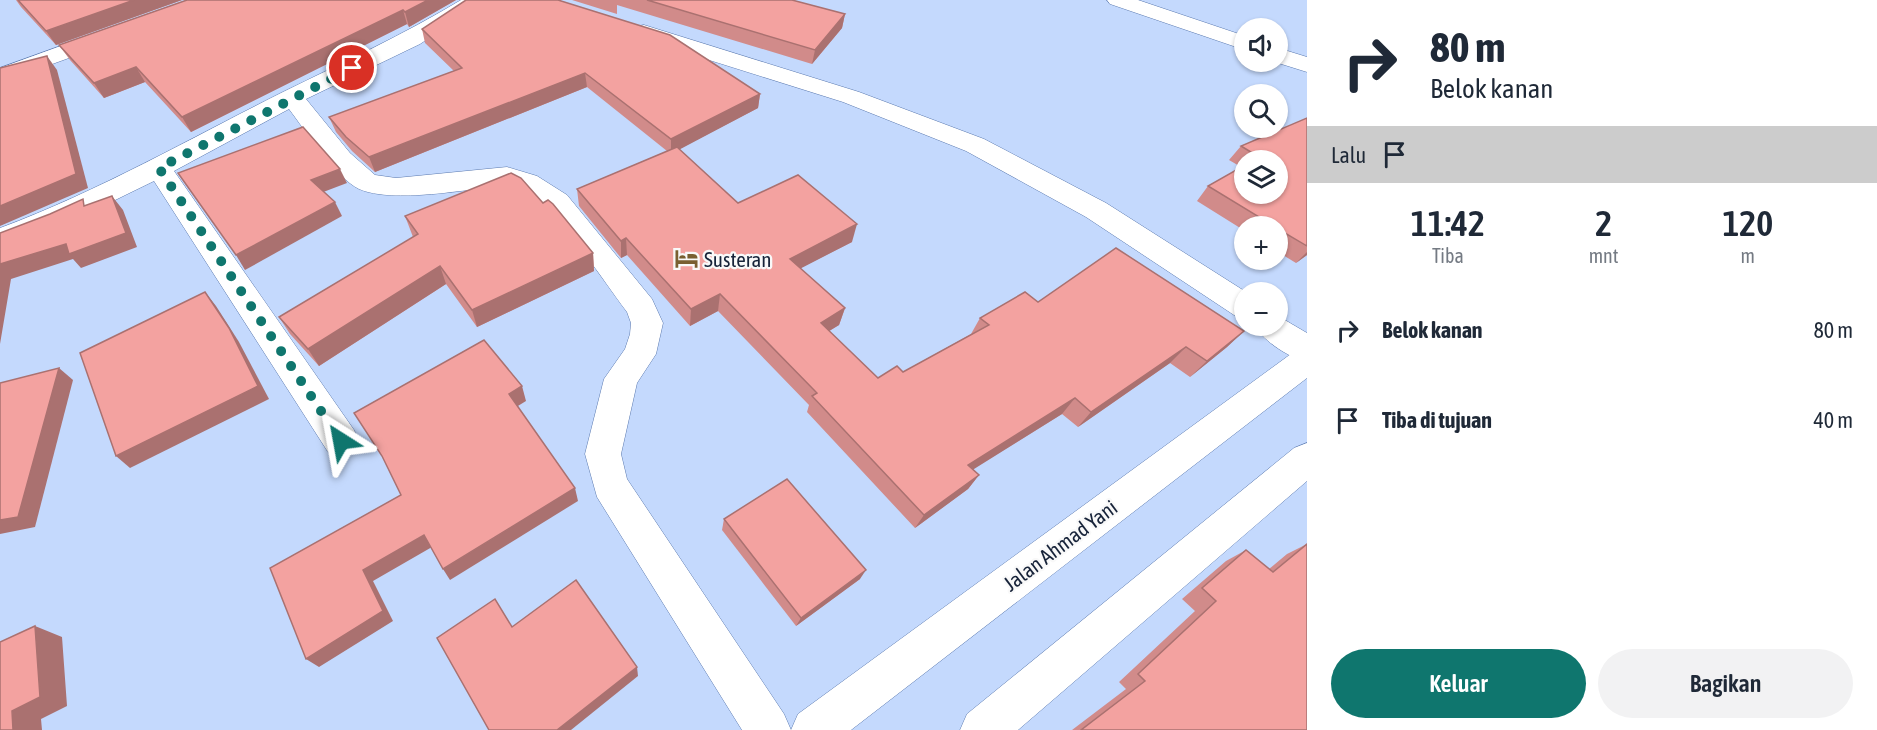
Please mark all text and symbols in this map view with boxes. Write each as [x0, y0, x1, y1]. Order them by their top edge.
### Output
map controls [1234, 18, 1288, 336]
button: sound [1234, 18, 1288, 72]
text: 80 m [1430, 23, 1505, 71]
icon: right [1331, 24, 1409, 102]
pin [326, 42, 377, 93]
icon: arrive [335, 51, 368, 84]
text: Belok kanan [1430, 73, 1553, 104]
button: search [1234, 84, 1288, 138]
icon: arrive [1378, 138, 1411, 171]
text: Lalu [1331, 142, 1366, 168]
button: layers [1234, 150, 1288, 204]
text: 11:42 [1411, 202, 1485, 244]
text: 2 [1595, 202, 1612, 244]
text: 120 [1722, 202, 1773, 244]
button: + [1234, 216, 1288, 270]
text: Tiba [1432, 244, 1464, 267]
text: mnt [1589, 244, 1619, 267]
text: m [1741, 244, 1755, 267]
hotel icon: Susteran [673, 246, 699, 272]
place label: Susteran [704, 247, 771, 271]
button: − [1234, 282, 1288, 336]
icon: right [1331, 314, 1364, 347]
text: Belok kanan [1382, 317, 1483, 343]
text: 80 m [1813, 317, 1853, 343]
icon: arrive [1331, 404, 1364, 437]
text: Tiba di tujuan [1382, 407, 1492, 433]
text: 40 m [1813, 407, 1853, 433]
position arrow [309, 409, 373, 473]
street label: Jalan Ahmad Yani [998, 495, 1122, 595]
button: Keluar [1331, 649, 1586, 718]
button: Bagikan [1598, 649, 1853, 718]

